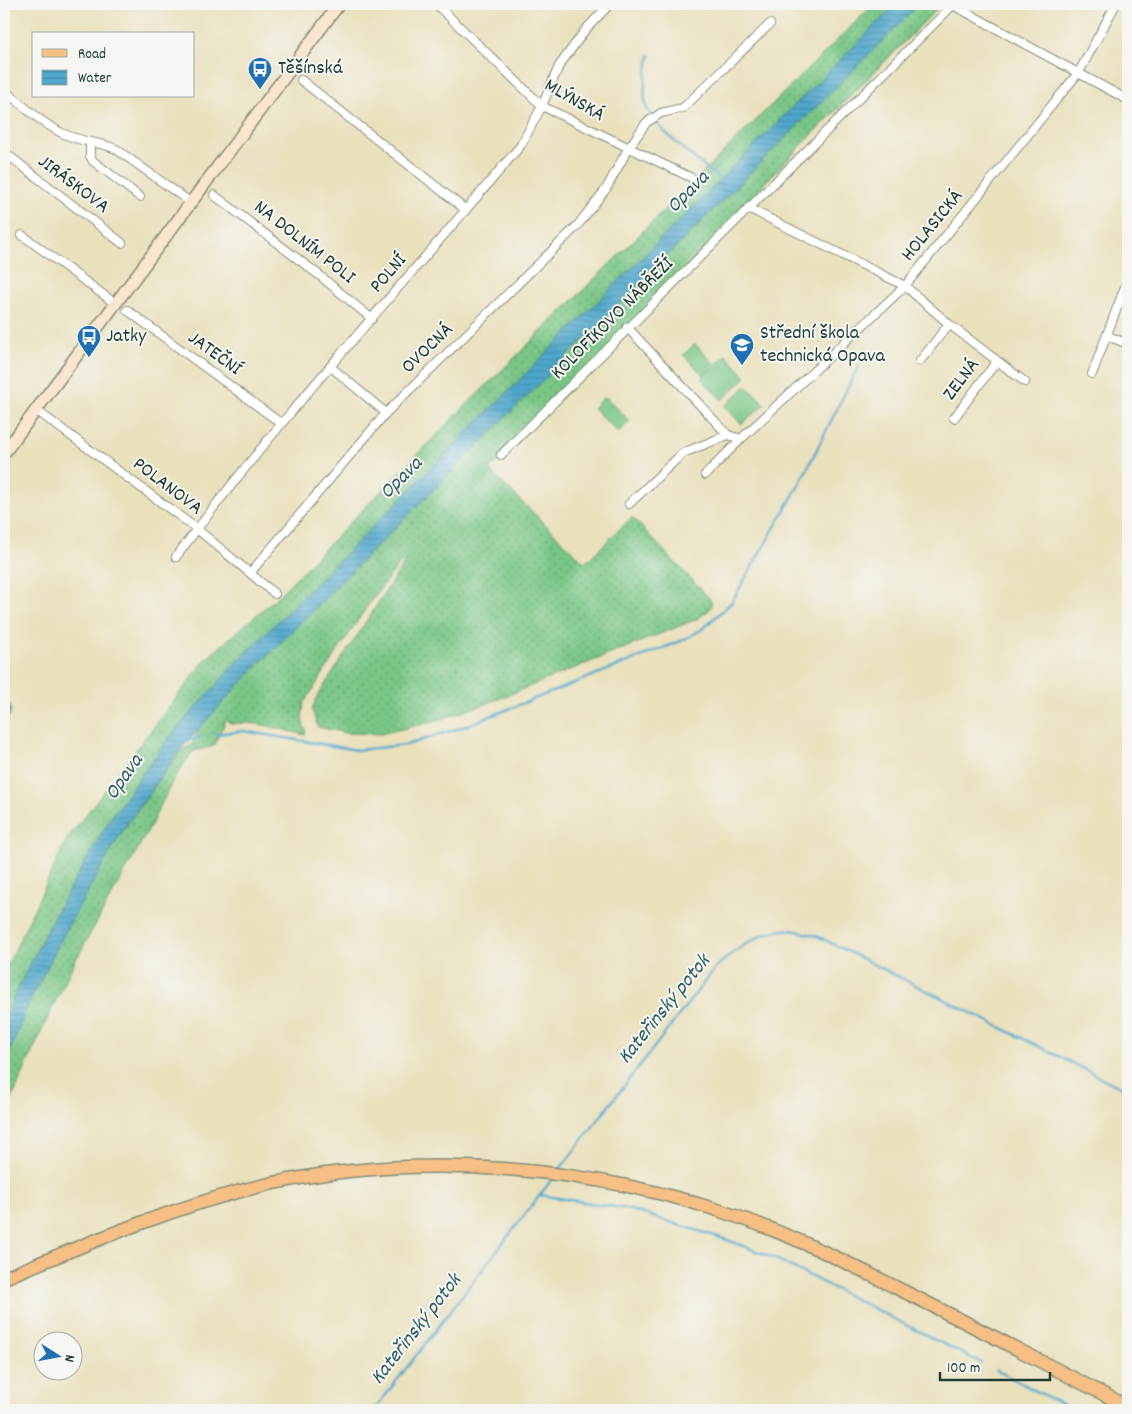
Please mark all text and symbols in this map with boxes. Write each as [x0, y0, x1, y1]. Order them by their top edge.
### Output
legend [32, 32, 195, 98]
text: Road [78, 44, 106, 66]
place label: Těšínská [278, 55, 343, 83]
bus stop icon: Těšínská [247, 56, 273, 90]
text: Water [78, 68, 112, 90]
street label: MLÝNSKÁ [539, 72, 609, 130]
street label: JIRÁSKOVA [31, 149, 115, 221]
water label: Opava [661, 164, 718, 221]
street label: HOLASICKÁ [895, 184, 971, 268]
street label: NA DOLNÍM POLI [247, 194, 361, 292]
street label: POLNÍ [364, 248, 414, 300]
street label: KOLOFÍKOVO NÁBŘEŽÍ [545, 251, 681, 387]
street label: OVOCNÁ [396, 317, 460, 381]
place label: Střední škola technická Opava [760, 320, 885, 371]
place label: Jatky [106, 323, 147, 351]
bus stop icon: Jatky [76, 324, 102, 358]
street label: JATEČNÍ [181, 325, 247, 383]
school or university icon: Střední škola technická Opava [729, 332, 755, 366]
street label: ZELNÁ [937, 353, 987, 407]
water label: Opava [374, 450, 431, 507]
street label: POLANOVA [126, 451, 208, 523]
water label: Opava [98, 748, 152, 807]
water label: Kateřinský potok [611, 947, 720, 1071]
water label: Kateřinský potok [364, 1266, 471, 1392]
north arrow [32, 1332, 82, 1382]
scale bar [940, 1349, 1050, 1381]
text: N [58, 1353, 79, 1363]
text: 100 m [947, 1358, 980, 1380]

